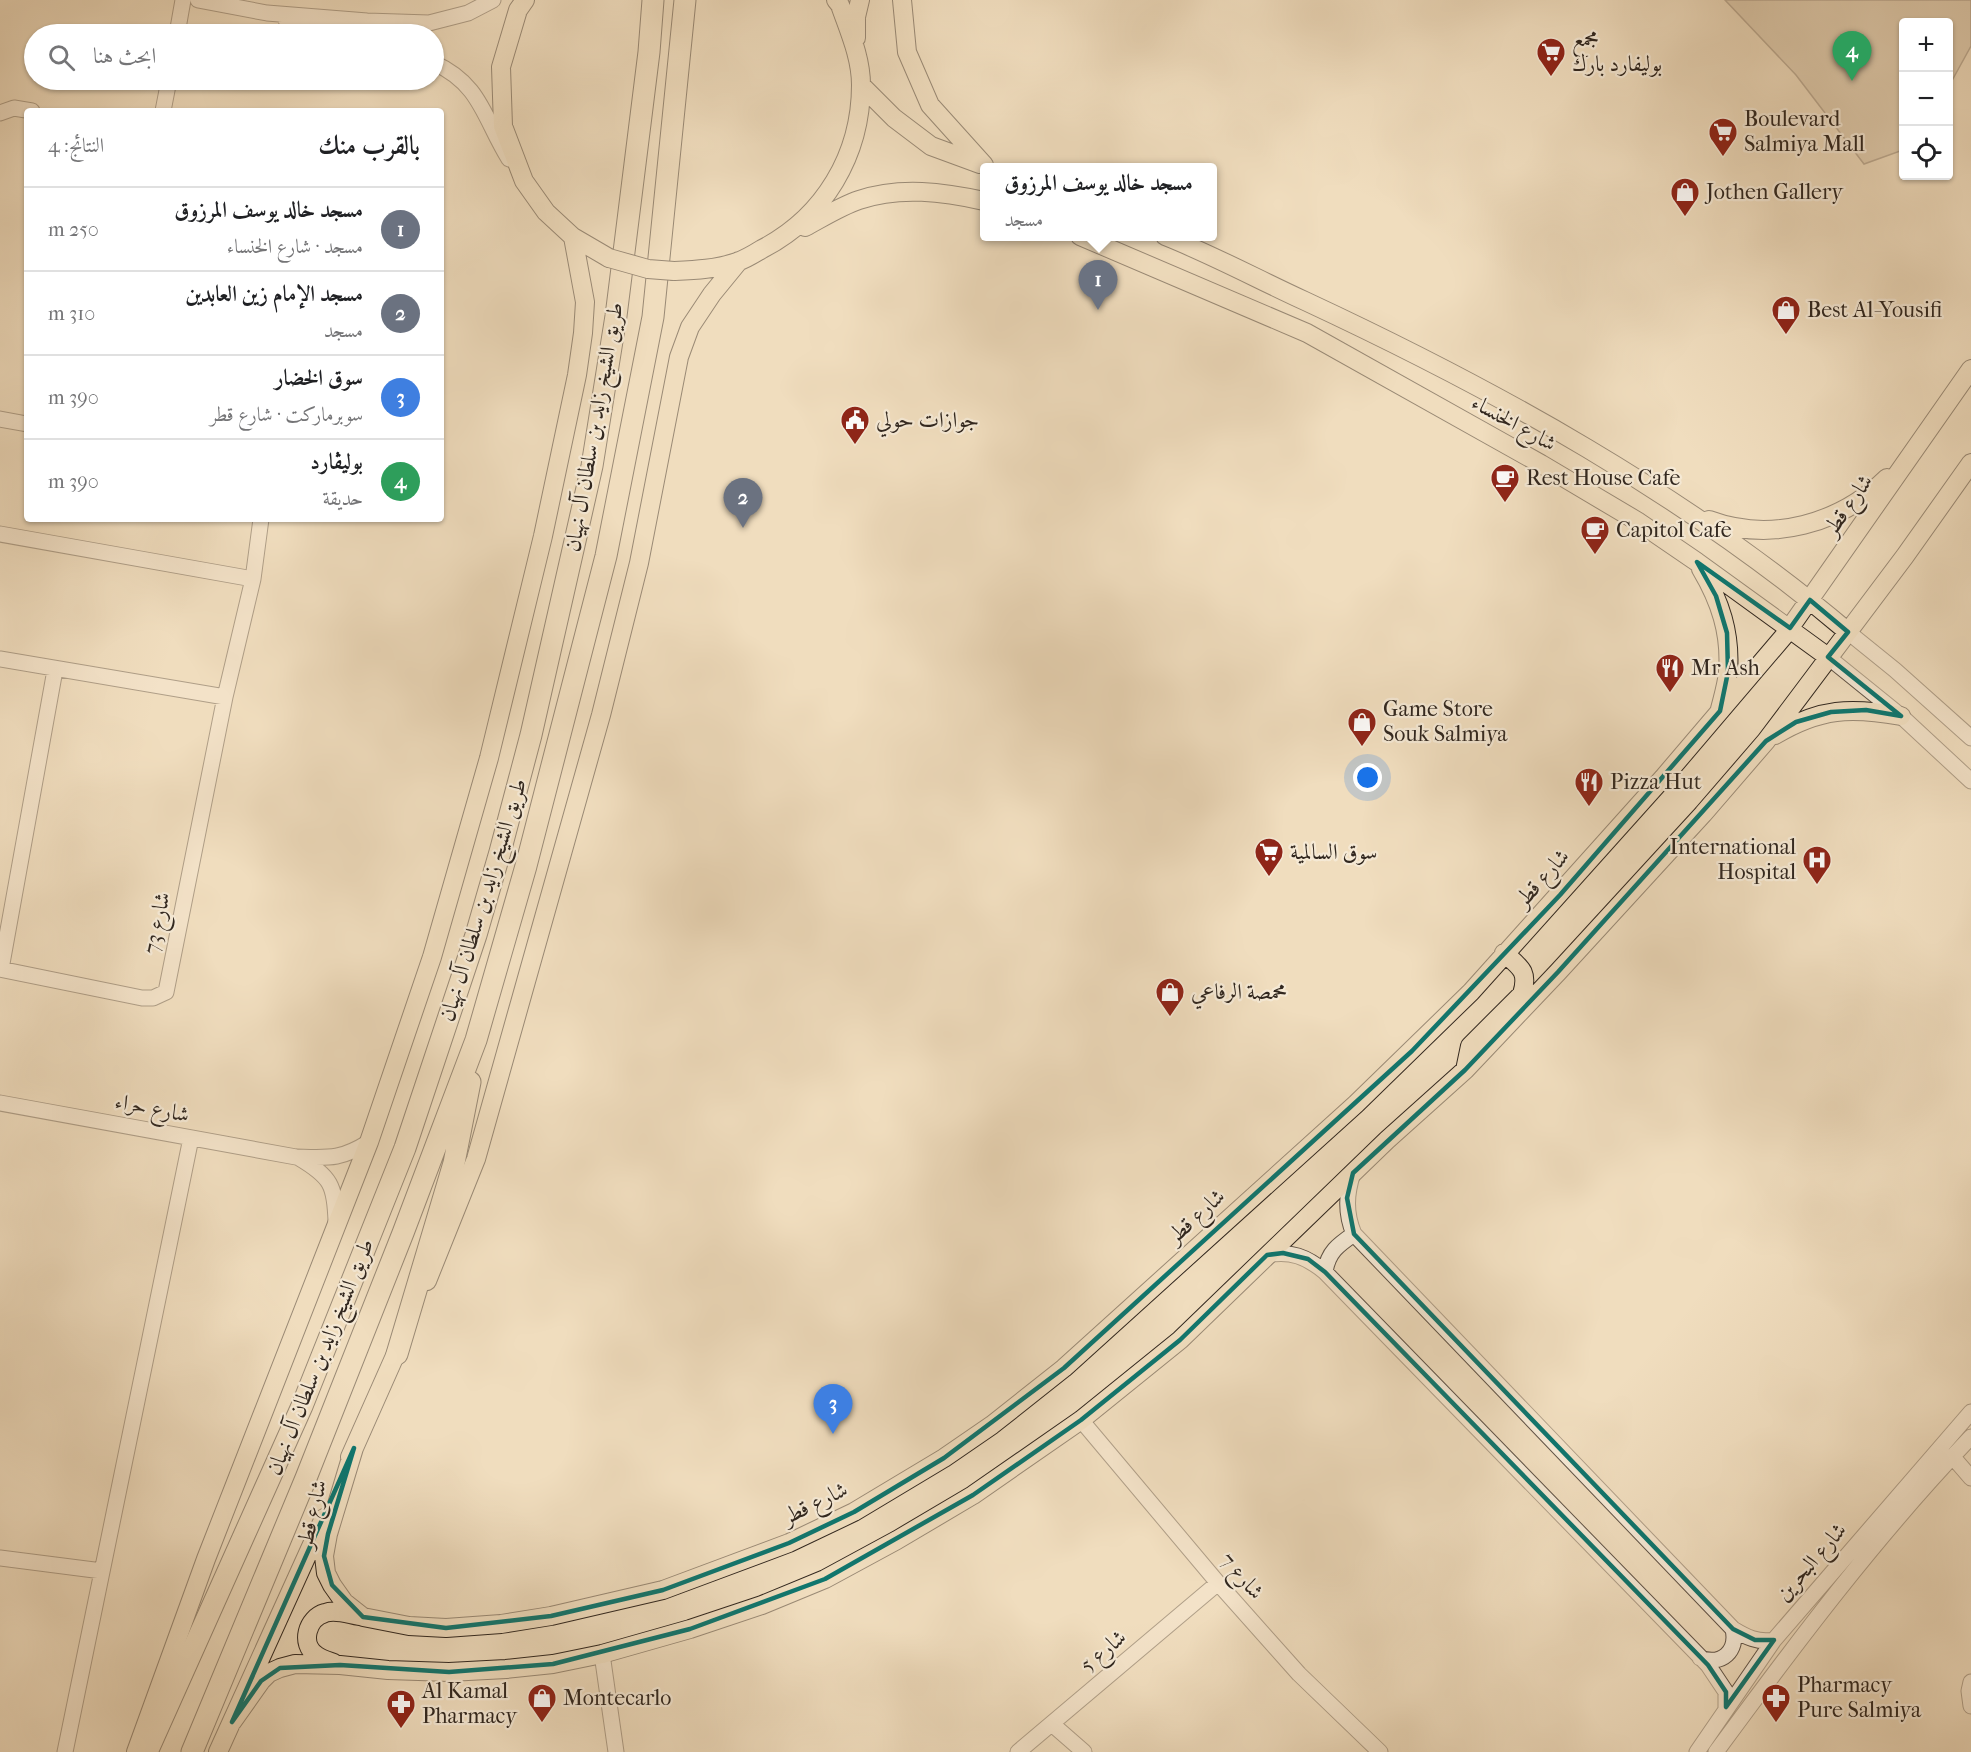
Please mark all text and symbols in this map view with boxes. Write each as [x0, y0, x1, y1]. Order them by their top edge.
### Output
map controls [1899, 18, 1953, 180]
button: + [1899, 18, 1953, 72]
search box [24, 24, 444, 90]
place label: مجمع بوليفارد بارك [1572, 26, 1662, 77]
pin: 4 [1832, 32, 1872, 81]
supermarket icon: مجمع بوليفارد بارك [1535, 36, 1567, 78]
icon: search [45, 41, 78, 74]
text: ابحث هنا [93, 43, 156, 69]
button: − [1899, 72, 1953, 126]
place label: Boulevard Salmiya Mall [1744, 106, 1865, 157]
supermarket icon: Boulevard Salmiya Mall [1707, 116, 1739, 158]
button: locate [1899, 126, 1953, 180]
text: بالقرب منك [318, 130, 420, 161]
text: النتائج: 4 [48, 134, 104, 157]
popup [980, 163, 1217, 241]
text: مسجد خالد يوسف المرزوق [1004, 170, 1193, 196]
shop icon: Jothen Gallery [1669, 176, 1701, 218]
place label: Jothen Gallery [1704, 179, 1844, 205]
text: مسجد خالد يوسف المرزوق [174, 197, 363, 223]
text: مسجد [1004, 208, 1043, 231]
text: 250 m [48, 218, 99, 241]
text: 1 [397, 218, 404, 241]
text: مسجد · شارع الخنساء [227, 235, 363, 258]
pin: 1 [1078, 260, 1118, 310]
text: مسجد الإمام زين العابدين [185, 281, 363, 307]
shop icon: Best Al-Yousifi [1770, 294, 1802, 336]
place label: Best Al-Yousifi [1807, 297, 1942, 323]
street label: طريق الشيخ زايد بن سلطان آل نهيان [558, 300, 635, 555]
text: 310 m [48, 302, 95, 325]
text: 2 [395, 302, 406, 325]
text: مسجد [324, 319, 363, 342]
text: سوق الخضار [275, 365, 363, 391]
text: 390 m [48, 386, 99, 409]
text: 3 [396, 386, 405, 409]
street label: شارع الخنساء [1465, 389, 1561, 461]
text: سوبرماركت · شارع قطر [210, 403, 363, 426]
public building icon: جوازات حولي [839, 404, 871, 446]
place label: جوازات حولي [876, 407, 979, 438]
text: بوليڤارد [310, 449, 363, 475]
cafe icon: Rest House Cafe [1489, 462, 1521, 504]
place label: Rest House Cafe [1526, 465, 1680, 491]
street label: شارع قطر [1816, 469, 1883, 545]
text: 390 m [48, 470, 99, 493]
text: 4 [395, 470, 406, 493]
pin: 2 [724, 478, 762, 528]
text: حديقة [323, 487, 363, 510]
cafe icon: Capitol Cafe [1579, 514, 1611, 556]
place label: Capitol Cafe [1616, 517, 1732, 543]
restaurant icon: Mr Ash [1654, 652, 1686, 694]
place label: Mr Ash [1691, 655, 1761, 681]
place label: Game Store Souk Salmiya [1383, 696, 1508, 747]
shop icon: Game Store Souk Salmiya [1346, 706, 1378, 748]
your location [1353, 763, 1382, 792]
restaurant icon: Pizza Hut [1573, 766, 1605, 808]
place label: Pizza Hut [1610, 769, 1702, 795]
street label: طريق الشيخ زايد بن سلطان آل نهيان [433, 775, 538, 1026]
place label: International Hospital [1670, 834, 1796, 885]
supermarket icon: سوق السالمية [1253, 836, 1285, 878]
place label: سوق السالمية [1290, 839, 1378, 865]
street label: شارع قطر [1508, 844, 1578, 917]
hospital icon: International Hospital [1801, 844, 1833, 886]
street label: شارع 73 [138, 890, 181, 957]
shop icon: محمصة الرفاعي [1154, 976, 1186, 1018]
place label: محمصة الرفاعي [1191, 979, 1287, 1010]
street label: شارع حراء [112, 1088, 191, 1133]
street label: شارع قطر [1160, 1183, 1234, 1254]
street label: طريق الشيخ زايد بن سلطان آل نهيان [260, 1235, 385, 1481]
pin: 3 [814, 1384, 852, 1434]
street label: شارع قطر [776, 1476, 854, 1535]
street label: شارع قطر [291, 1477, 337, 1554]
street label: شارع البحرين [1770, 1518, 1856, 1610]
street label: شارع 7 [1211, 1547, 1269, 1608]
street label: شارع 5 [1075, 1624, 1135, 1682]
place label: Pharmacy Pure Salmiya [1797, 1672, 1922, 1723]
place label: Al Kamal Pharmacy [421, 1678, 518, 1729]
shop icon: Montecarlo [526, 1682, 558, 1724]
pharmacy icon: Pharmacy Pure Salmiya [1760, 1682, 1792, 1724]
place label: Montecarlo [563, 1685, 671, 1711]
pharmacy icon: Al Kamal Pharmacy [385, 1688, 417, 1730]

